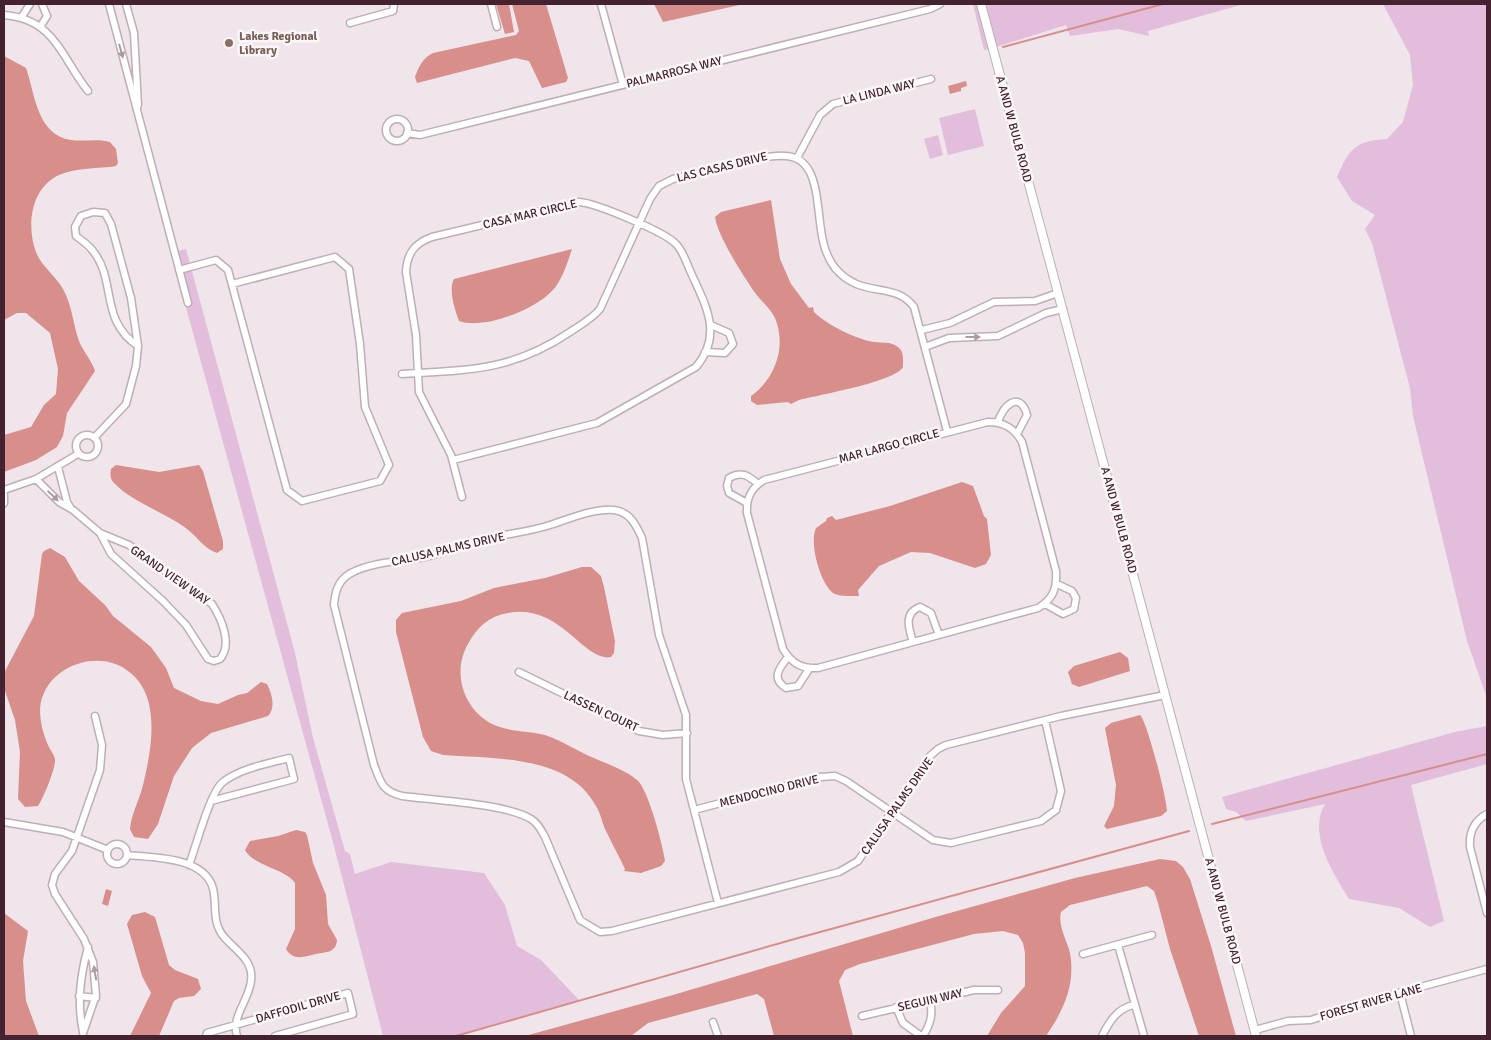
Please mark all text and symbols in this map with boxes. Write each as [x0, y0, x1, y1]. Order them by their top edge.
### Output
place label: Lakes Regional Library [239, 29, 318, 58]
marker: Lakes Regional Library [223, 37, 235, 49]
one-way arrow [117, 43, 125, 58]
street label: PALMARROSA WAY [625, 53, 723, 92]
street label: A AND W BULB ROAD [992, 74, 1035, 184]
street label: LA LINDA WAY [841, 76, 917, 109]
street label: LAS CASAS DRIVE [675, 149, 769, 186]
street label: CASA MAR CIRCLE [482, 196, 579, 233]
one-way arrow [965, 333, 981, 341]
street label: MAR LARGO CIRCLE [837, 426, 941, 467]
street label: A AND W BULB ROAD [1097, 465, 1140, 575]
one-way arrow [46, 491, 59, 502]
street label: CALUSA PALMS DRIVE [390, 529, 506, 570]
street label: GRAND VIEW WAY [127, 542, 212, 608]
street label: LASSEN COURT [561, 688, 640, 735]
street label: CALUSA PALMS DRIVE [858, 754, 937, 858]
street label: MENDOCINO DRIVE [718, 772, 821, 811]
street label: A AND W BULB ROAD [1201, 856, 1244, 966]
one-way arrow [91, 965, 99, 981]
street label: FOREST RIVER LANE [1318, 981, 1424, 1024]
street label: SEGUIN WAY [896, 986, 964, 1015]
street label: DAFFODIL DRIVE [254, 988, 342, 1027]

